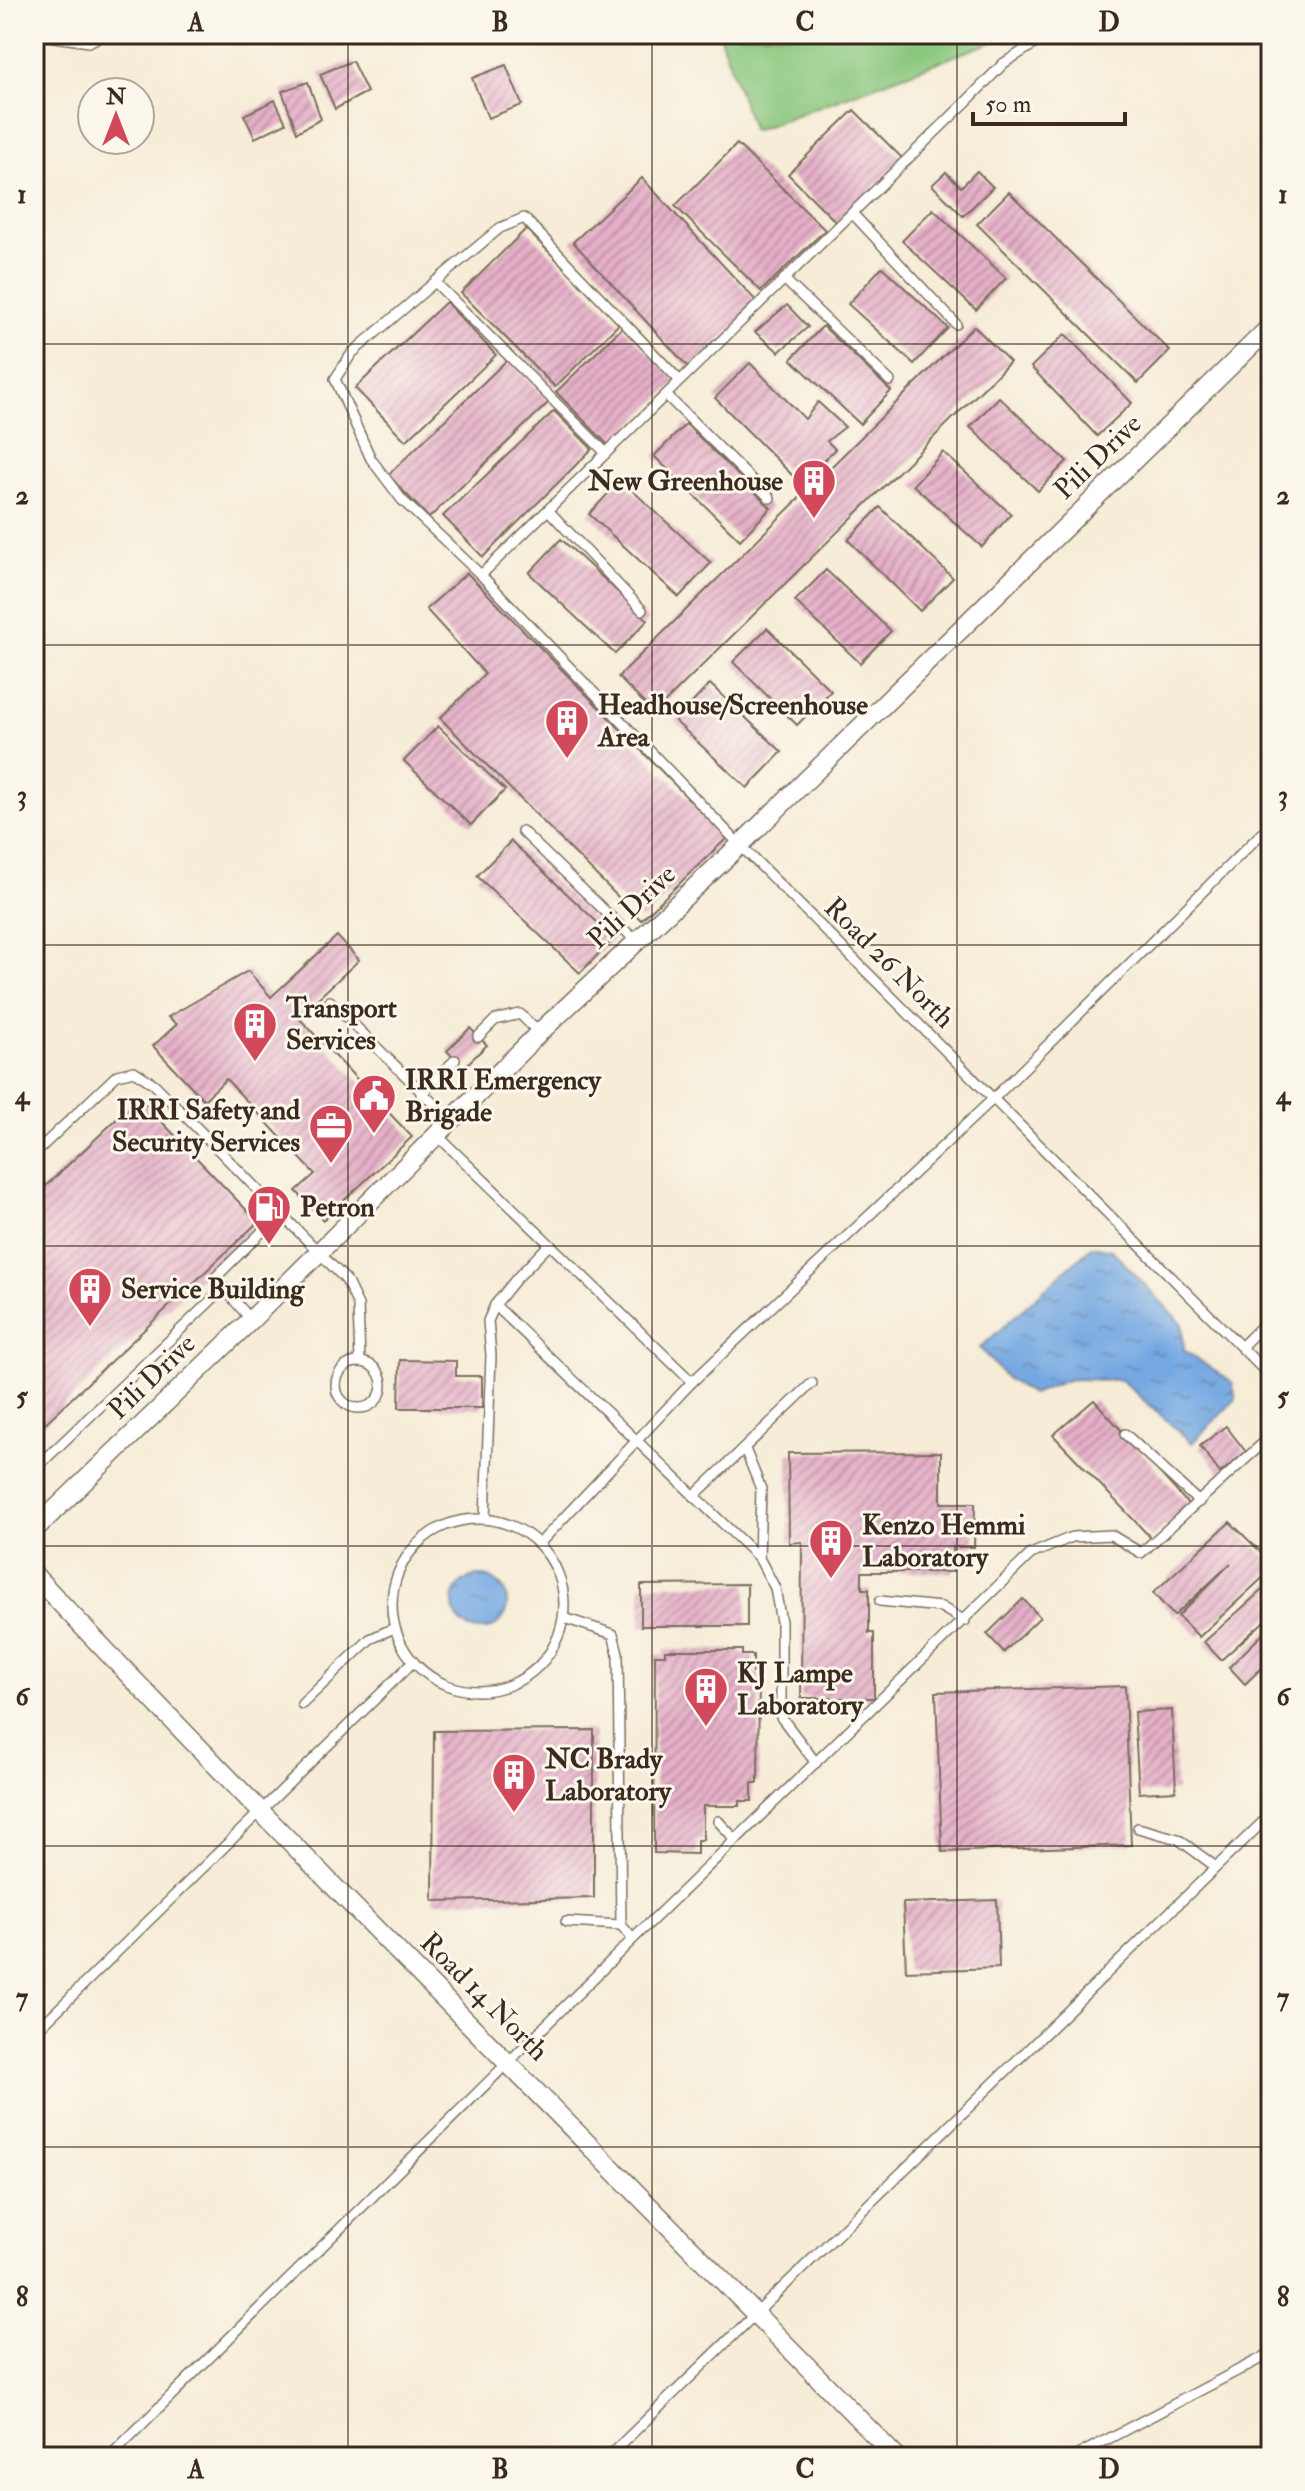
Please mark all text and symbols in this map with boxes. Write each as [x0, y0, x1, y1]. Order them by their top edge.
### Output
text: A [187, 7, 205, 39]
text: B [491, 7, 509, 39]
text: C [795, 7, 815, 39]
text: D [1098, 7, 1120, 39]
north arrow [76, 76, 156, 156]
scale bar [973, 76, 1125, 126]
text: N [105, 83, 126, 111]
text: 50 m [985, 89, 1032, 120]
text: 1 [17, 179, 27, 211]
text: 1 [1278, 179, 1288, 211]
street label: Pili Drive [1047, 407, 1149, 507]
building icon: New Greenhouse [790, 457, 838, 520]
place label: New Greenhouse [587, 464, 783, 499]
text: 2 [15, 480, 29, 512]
text: 2 [1276, 480, 1290, 512]
place label: Headhouse/Screenhouse Area [597, 688, 868, 755]
building icon: Headhouse/Screenhouse Area [543, 697, 591, 760]
text: 3 [17, 780, 27, 812]
text: 3 [1278, 780, 1288, 812]
street label: Pili Drive [580, 857, 684, 957]
street label: Road 26 North [816, 890, 962, 1036]
place label: Transport Services [285, 991, 397, 1058]
building icon: Transport Services [231, 1000, 279, 1063]
place label: IRRI Emergency Brigade [405, 1063, 603, 1130]
public building icon: IRRI Emergency Brigade [350, 1072, 398, 1135]
text: 4 [14, 1080, 31, 1112]
text: 4 [1275, 1080, 1292, 1112]
place label: IRRI Safety and Security Services [112, 1093, 300, 1160]
office icon: IRRI Safety and Security Services [307, 1102, 355, 1165]
fuel station icon: Petron [245, 1183, 293, 1246]
place label: Petron [300, 1190, 375, 1225]
building icon: Service Building [66, 1265, 114, 1328]
place label: Service Building [121, 1272, 305, 1307]
street label: Pili Drive [101, 1327, 203, 1427]
text: 5 [16, 1381, 28, 1413]
text: 5 [1277, 1381, 1289, 1413]
place label: Kenzo Hemmi Laboratory [862, 1508, 1026, 1575]
building icon: Kenzo Hemmi Laboratory [807, 1517, 855, 1580]
place label: KJ Lampe Laboratory [737, 1656, 865, 1723]
building icon: KJ Lampe Laboratory [682, 1665, 730, 1728]
text: 6 [15, 1681, 30, 1713]
text: 6 [1276, 1681, 1291, 1713]
place label: NC Brady Laboratory [544, 1742, 673, 1809]
building icon: NC Brady Laboratory [490, 1751, 538, 1814]
street label: Road 14 North [412, 1925, 556, 2069]
text: 7 [16, 1982, 28, 2014]
text: 7 [1277, 1982, 1289, 2014]
text: 8 [16, 2282, 28, 2314]
text: 8 [1277, 2282, 1289, 2314]
text: A [187, 2454, 205, 2486]
text: B [491, 2454, 509, 2486]
text: C [795, 2454, 815, 2486]
text: D [1098, 2454, 1120, 2486]

